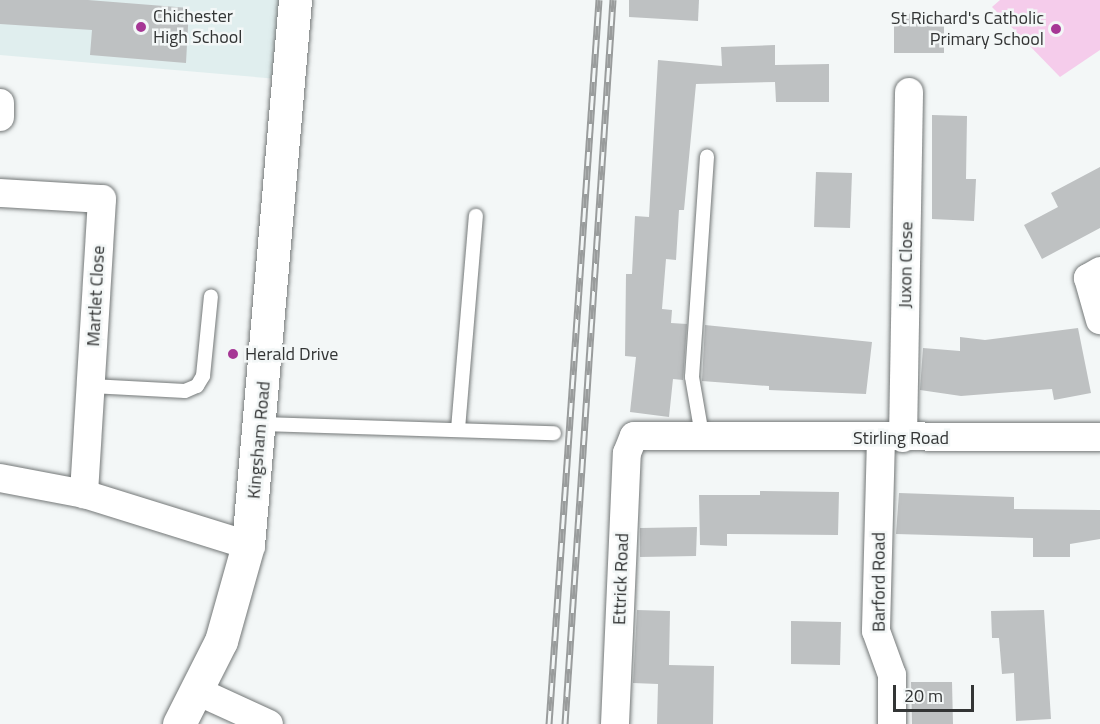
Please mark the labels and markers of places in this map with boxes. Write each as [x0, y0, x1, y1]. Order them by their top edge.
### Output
place label: Chichester High School [153, 6, 242, 48]
place label: St Richard's Catholic Primary School [891, 8, 1044, 50]
marker: Chichester High School [134, 20, 148, 34]
marker: St Richard's Catholic Primary School [1049, 22, 1063, 36]
place label: Herald Drive [245, 343, 338, 365]
marker: Herald Drive [226, 347, 240, 361]

